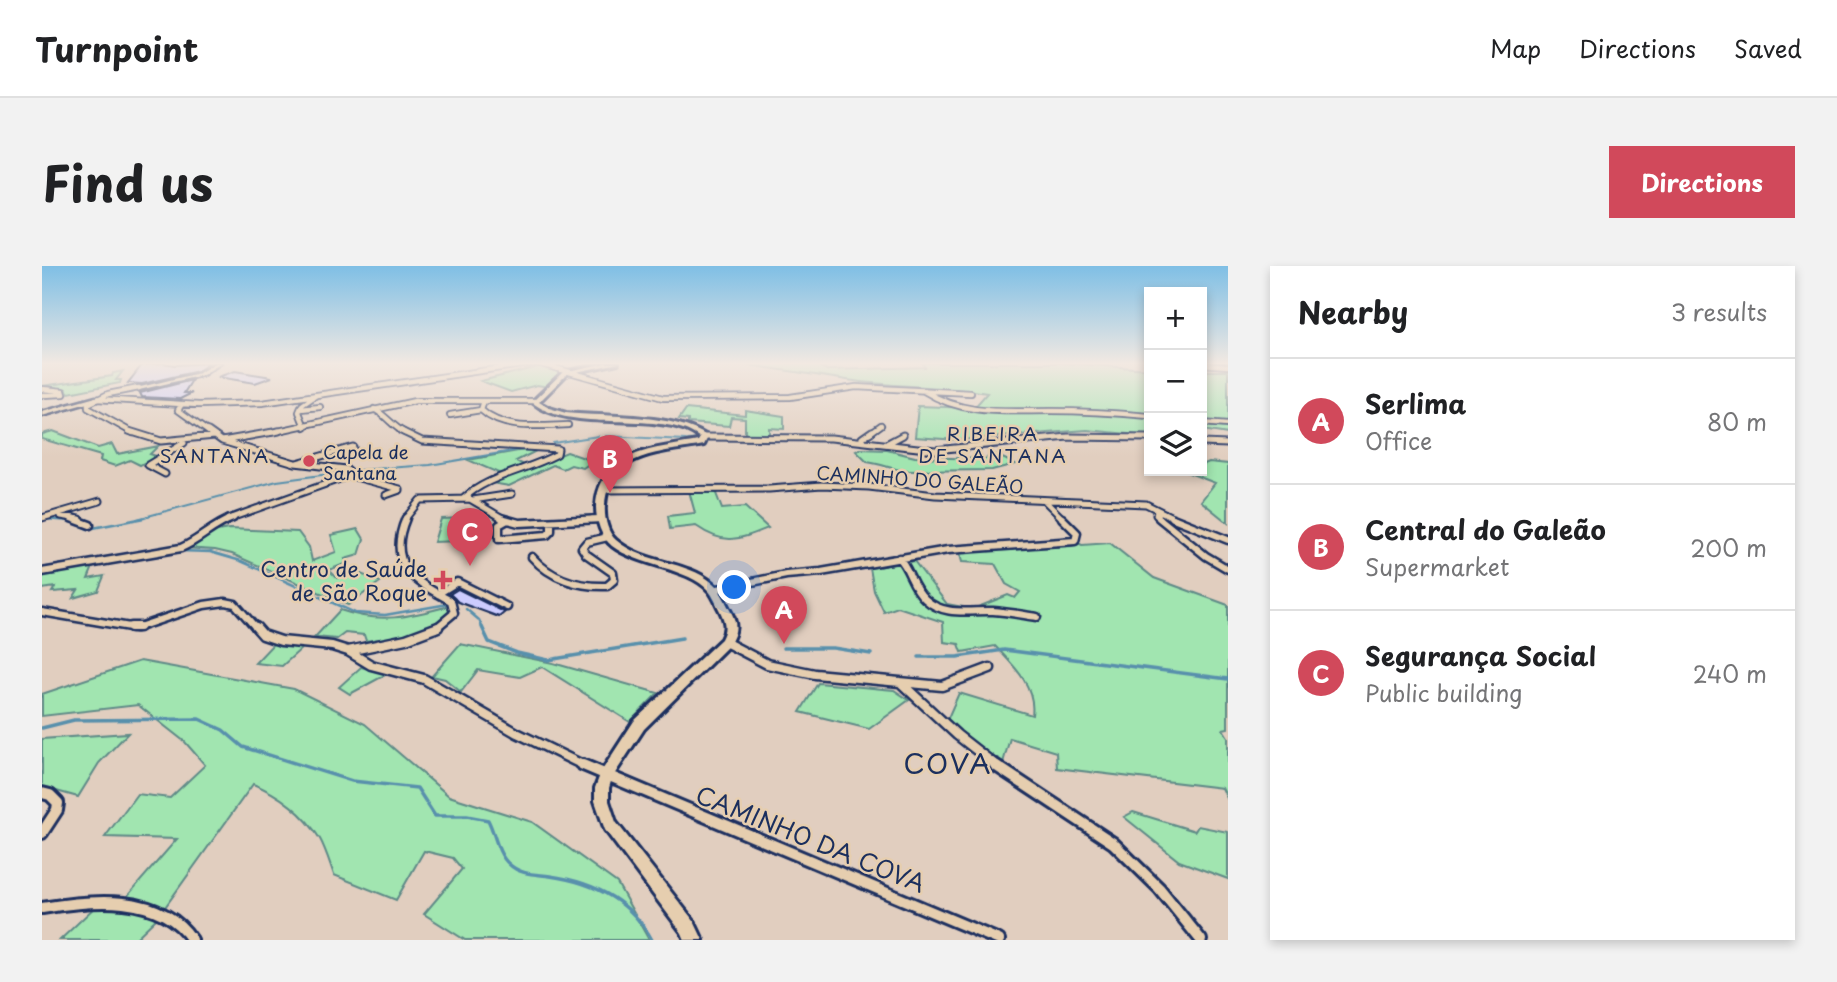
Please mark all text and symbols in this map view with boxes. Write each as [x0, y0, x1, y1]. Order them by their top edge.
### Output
text: Turnpoint [35, 23, 199, 73]
text: Map [1490, 30, 1541, 66]
text: Directions [1579, 30, 1696, 66]
text: Saved [1734, 30, 1802, 66]
text: Find us [42, 145, 213, 219]
button: Directions [1609, 146, 1795, 218]
map controls [1144, 287, 1207, 476]
button: + [1144, 287, 1207, 350]
text: Nearby [1298, 289, 1408, 334]
text: 3 results [1671, 294, 1767, 329]
button: − [1144, 350, 1207, 413]
text: Serlima [1365, 384, 1466, 423]
text: A [1312, 404, 1330, 439]
text: 80 m [1707, 404, 1767, 439]
button: layers [1144, 413, 1207, 476]
district label: RIBEIRA DE SANTANA [918, 419, 1068, 469]
text: Office [1365, 423, 1432, 458]
pin: B [587, 435, 633, 493]
place label: Capela de Santana [323, 438, 409, 486]
district label: SANTANA [160, 441, 270, 469]
marker: Capela de Santana [301, 453, 317, 469]
street label: CAMINHO DO GALEÃO [816, 458, 1024, 500]
pin: C [447, 508, 493, 566]
text: Central do Galeão [1365, 510, 1606, 549]
text: B [1313, 530, 1329, 565]
text: 200 m [1690, 530, 1767, 565]
text: Supermarket [1365, 549, 1509, 584]
place label: Centro de Saúde de São Roque [260, 552, 427, 608]
marker: Centro de Saúde de São Roque [433, 570, 453, 590]
your location [717, 570, 751, 604]
pin: A [761, 586, 807, 644]
text: Segurança Social [1365, 636, 1596, 675]
text: C [1312, 656, 1330, 691]
text: 240 m [1693, 656, 1767, 691]
text: Public building [1365, 675, 1522, 710]
district label: COVA [903, 741, 993, 784]
street label: CAMINHO DA COVA [691, 775, 931, 901]

